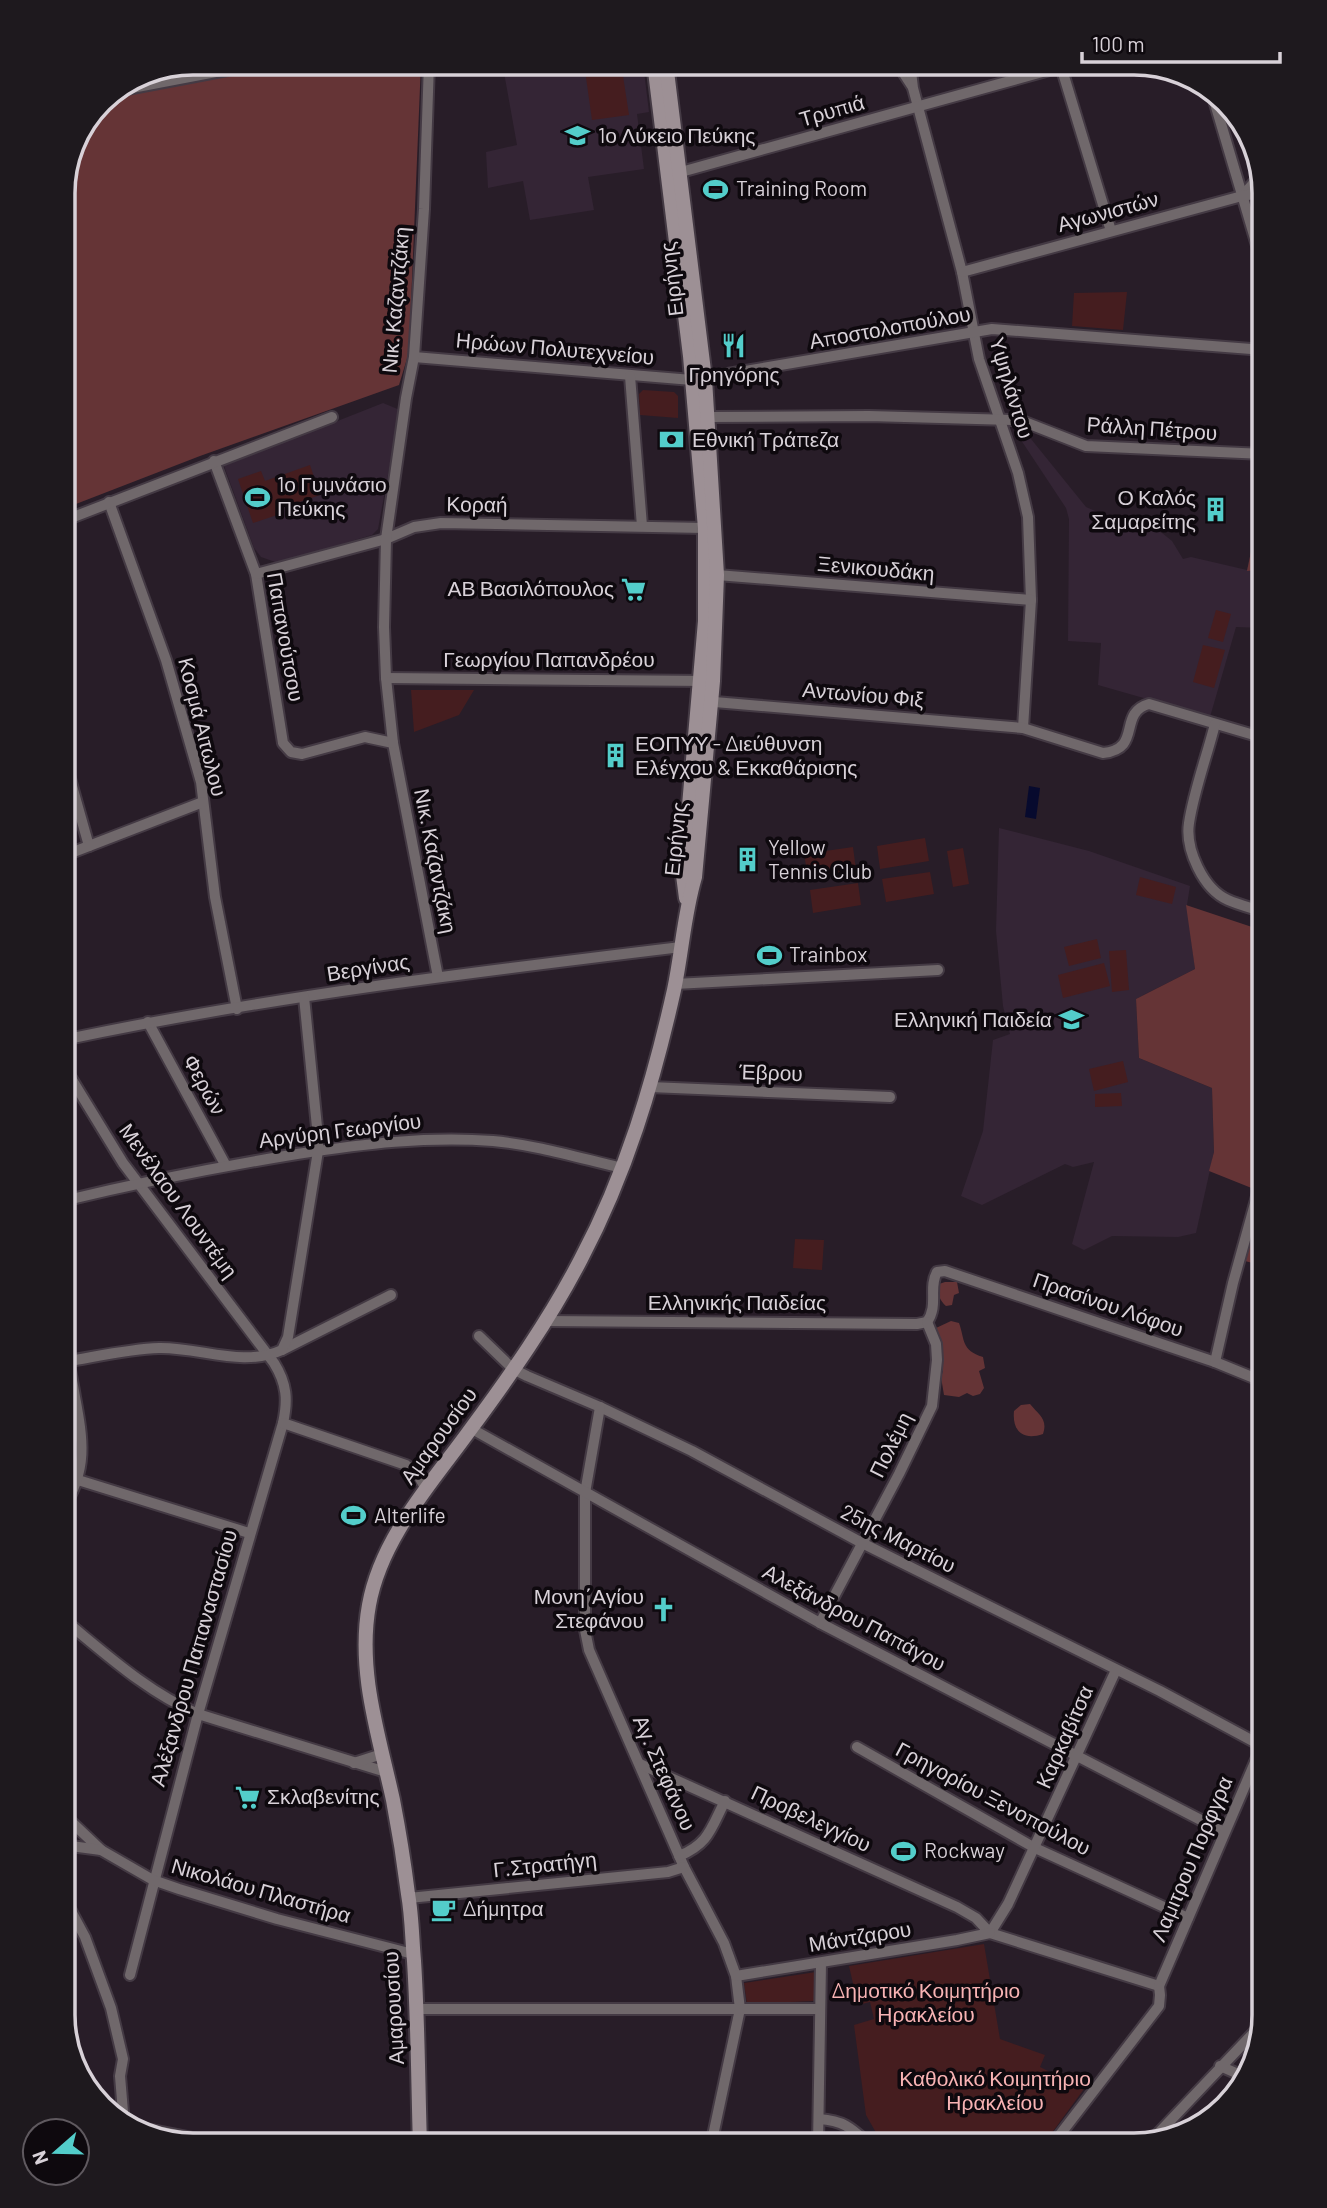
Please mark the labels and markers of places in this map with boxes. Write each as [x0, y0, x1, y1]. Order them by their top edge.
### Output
school or university icon: 1ο Λύκειο Πεύκης [564, 122, 592, 150]
place label: 1ο Λύκειο Πεύκης [598, 122, 755, 147]
sports icon: Training Room [702, 175, 730, 203]
place label: Training Room [736, 175, 867, 200]
restaurant icon: Γρηγόρης [720, 332, 748, 360]
place label: Γρηγόρης [688, 361, 780, 386]
bank icon: Εθνική Τράπεζα [658, 426, 686, 454]
place label: Εθνική Τράπεζα [692, 426, 839, 451]
place label: 1ο Γυμνάσιο Πεύκης [277, 471, 387, 520]
sports icon: 1ο Γυμνάσιο Πεύκης [243, 483, 271, 511]
place label: Ο Καλός Σαμαρείτης [1091, 484, 1196, 533]
building icon: Ο Καλός Σαμαρείτης [1202, 496, 1230, 524]
place label: ΑΒ Βασιλόπουλος [447, 575, 614, 600]
supermarket icon: ΑΒ Βασιλόπουλος [620, 575, 648, 603]
place label: ΕΟΠΥΥ - Διεύθυνση Ελέγχου & Εκκαθάρισης [635, 730, 857, 779]
building icon: ΕΟΠΥΥ - Διεύθυνση Ελέγχου & Εκκαθάρισης [601, 742, 629, 770]
place label: Yellow Tennis Club [768, 834, 872, 883]
building icon: Yellow Tennis Club [734, 846, 762, 874]
sports icon: Trainbox [755, 941, 783, 969]
place label: Trainbox [789, 941, 867, 966]
place label: Ελληνική Παιδεία [894, 1006, 1052, 1031]
school or university icon: Ελληνική Παιδεία [1058, 1006, 1086, 1034]
sports icon: Alterlife [340, 1502, 368, 1530]
place label: Alterlife [374, 1502, 446, 1527]
place label: Μονη΄Αγίου Στεφάνου [534, 1583, 644, 1632]
church icon: Μονη΄Αγίου Στεφάνου [650, 1595, 678, 1623]
supermarket icon: Σκλαβενίτης [233, 1783, 261, 1811]
place label: Σκλαβενίτης [267, 1783, 380, 1808]
sports icon: Rockway [890, 1837, 918, 1865]
place label: Rockway [924, 1837, 1005, 1862]
cafe icon: Δήμητρα [429, 1895, 457, 1923]
place label: Δήμητρα [463, 1895, 544, 1920]

